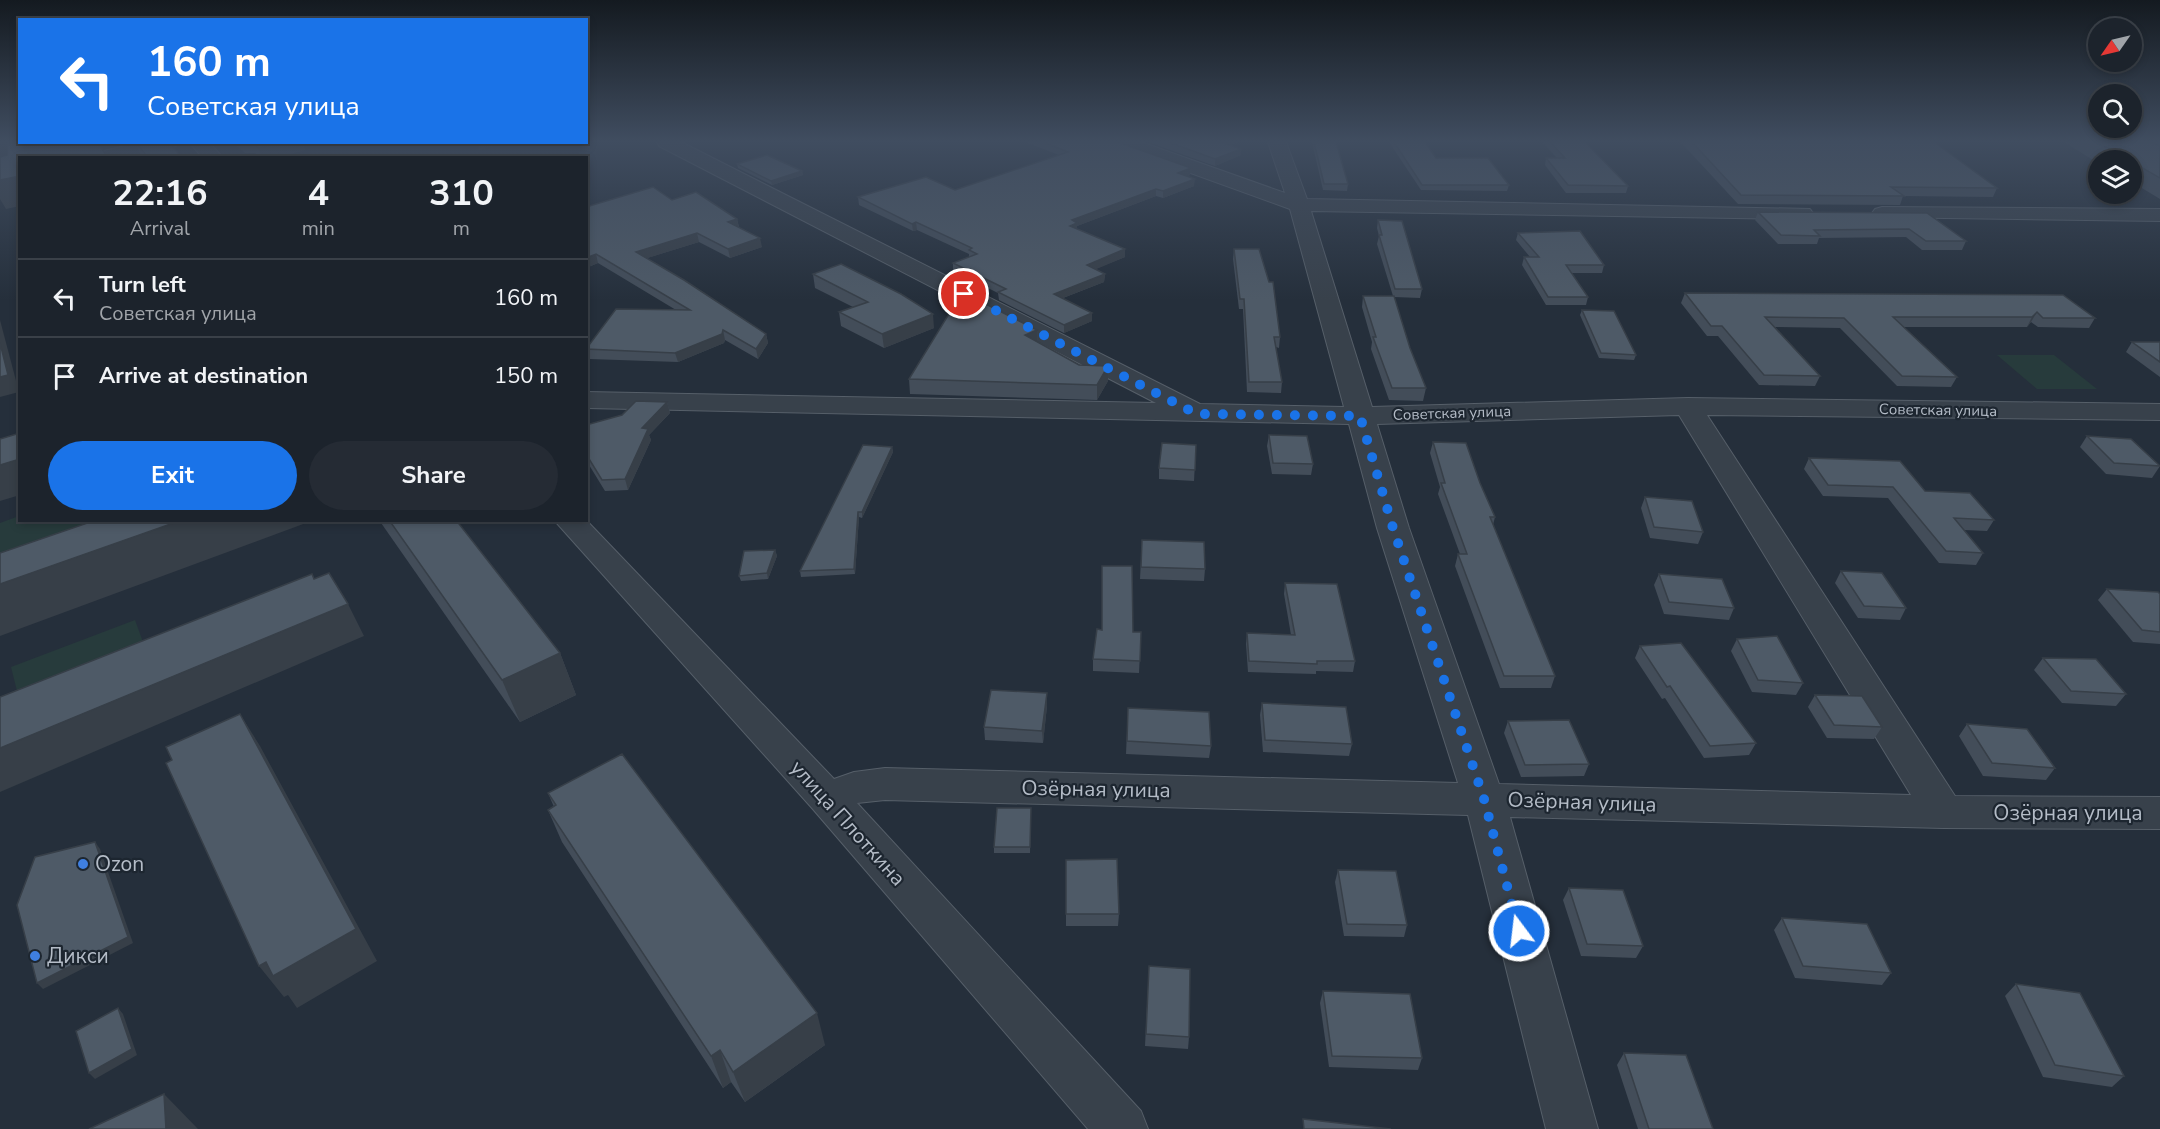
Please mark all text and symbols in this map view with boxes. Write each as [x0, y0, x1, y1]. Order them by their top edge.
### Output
north arrow [2088, 18, 2142, 72]
map controls [2088, 18, 2142, 204]
text: 160 m [147, 34, 271, 91]
icon: left [48, 42, 126, 120]
button: search [2088, 84, 2142, 138]
text: Советская улица [147, 88, 360, 125]
button: layers [2088, 150, 2142, 204]
text: 22:16 [112, 169, 208, 218]
text: 4 [307, 169, 329, 218]
text: 310 [429, 169, 494, 218]
text: Arrival [130, 215, 190, 242]
text: min [302, 215, 335, 242]
text: m [453, 215, 470, 242]
pin [938, 268, 989, 319]
text: Turn left [99, 270, 186, 300]
icon: arrive [947, 277, 980, 310]
icon: left [48, 282, 81, 315]
text: 160 m [494, 283, 558, 313]
text: Советская улица [99, 300, 257, 327]
icon: arrive [48, 360, 81, 393]
text: Arrive at destination [99, 361, 308, 391]
text: 150 m [494, 361, 558, 391]
street label: Советская улица [1879, 399, 1997, 421]
street label: Советская улица [1393, 401, 1511, 425]
button: Exit [48, 441, 297, 510]
button: Share [309, 441, 558, 510]
street label: улица Плоткина [784, 754, 912, 892]
street label: Озёрная улица [1021, 774, 1171, 804]
street label: Озёрная улица [1507, 785, 1657, 819]
street label: Озёрная улица [1993, 799, 2143, 827]
place label: Ozon [95, 850, 144, 878]
marker: Ozon [76, 857, 90, 871]
position arrow [1487, 899, 1551, 963]
place label: Дикси [47, 942, 109, 970]
marker: Дикси [28, 949, 42, 963]

